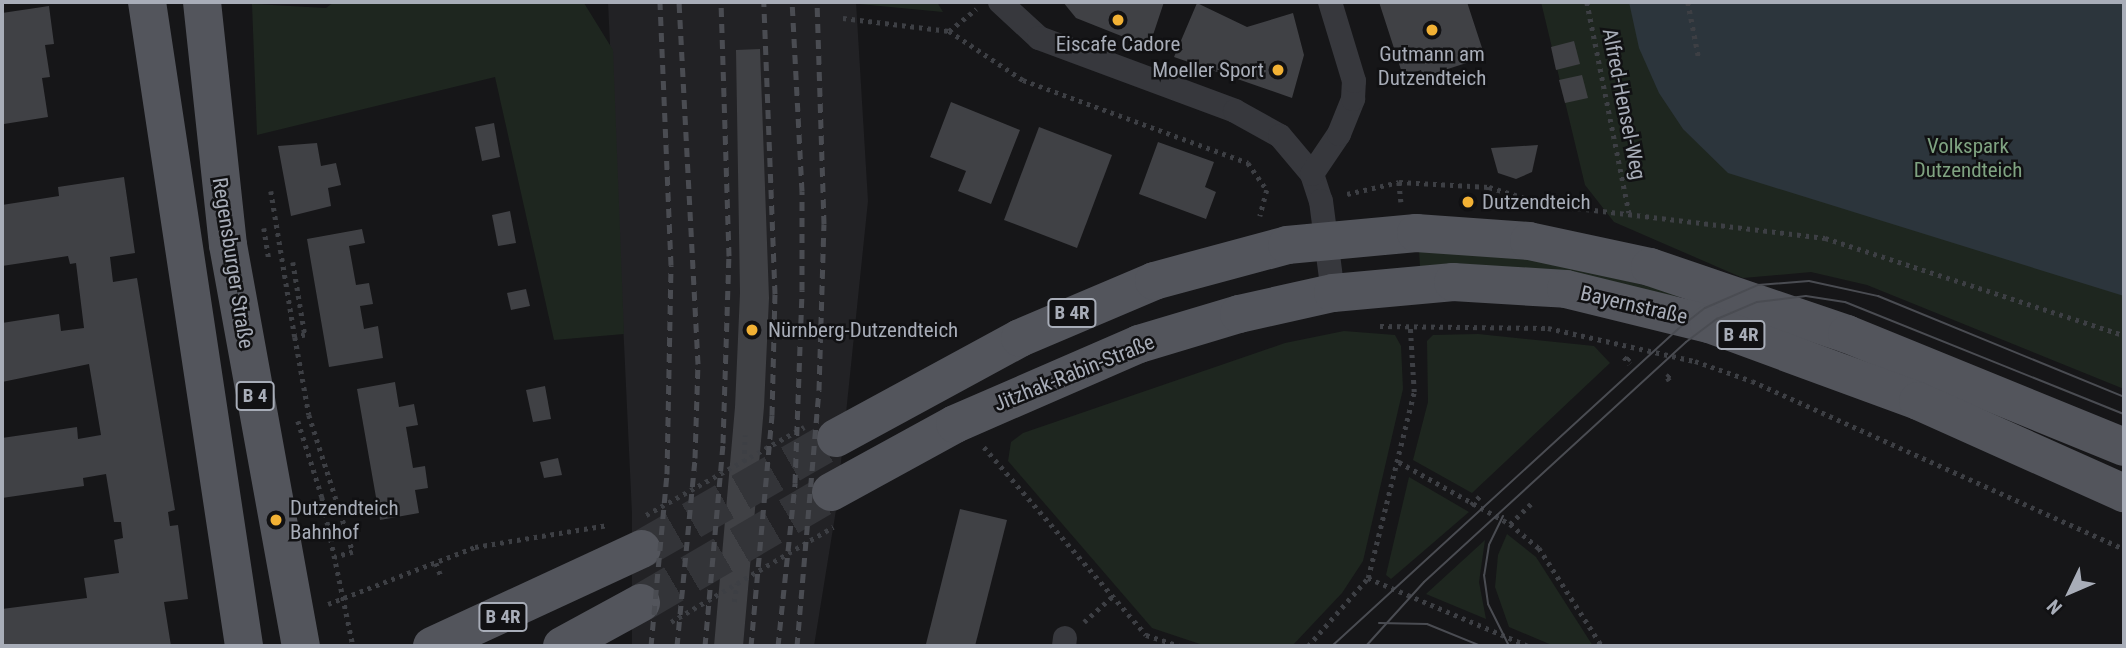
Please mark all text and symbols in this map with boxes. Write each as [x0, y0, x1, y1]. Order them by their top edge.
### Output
marker: Eiscafe Cadore [1110, 12, 1126, 28]
marker: Gutmann am Dutzendteich [1424, 22, 1440, 38]
street label: Alfred-Hensel-Weg [1597, 26, 1651, 182]
place label: Eiscafe Cadore [1056, 31, 1180, 57]
place label: Gutmann am Dutzendteich [1378, 41, 1486, 91]
place label: Moeller Sport [1152, 57, 1264, 83]
marker: Moeller Sport [1270, 62, 1286, 78]
park label: Volkspark Dutzendteich [1914, 133, 2022, 183]
street label: Regensburger Straße [207, 176, 259, 350]
place label: Dutzendteich [1482, 189, 1591, 215]
marker: Dutzendteich [1460, 194, 1476, 210]
street label: Bayernstraße [1578, 280, 1690, 330]
road number: B 4R [1046, 298, 1098, 328]
place label: Nürnberg-Dutzendteich [768, 317, 958, 343]
marker: Nürnberg-Dutzendteich [742, 320, 762, 340]
road number: B 4R [1715, 320, 1767, 350]
street label: Jitzhak-Rabin-Straße [990, 329, 1158, 417]
road number: B 4 [234, 380, 276, 412]
place label: Dutzendteich Bahnhof [290, 495, 399, 545]
marker: Dutzendteich Bahnhof [268, 512, 284, 528]
north arrow [2035, 557, 2105, 627]
text: N [2042, 595, 2067, 619]
road number: B 4R [477, 602, 529, 632]

